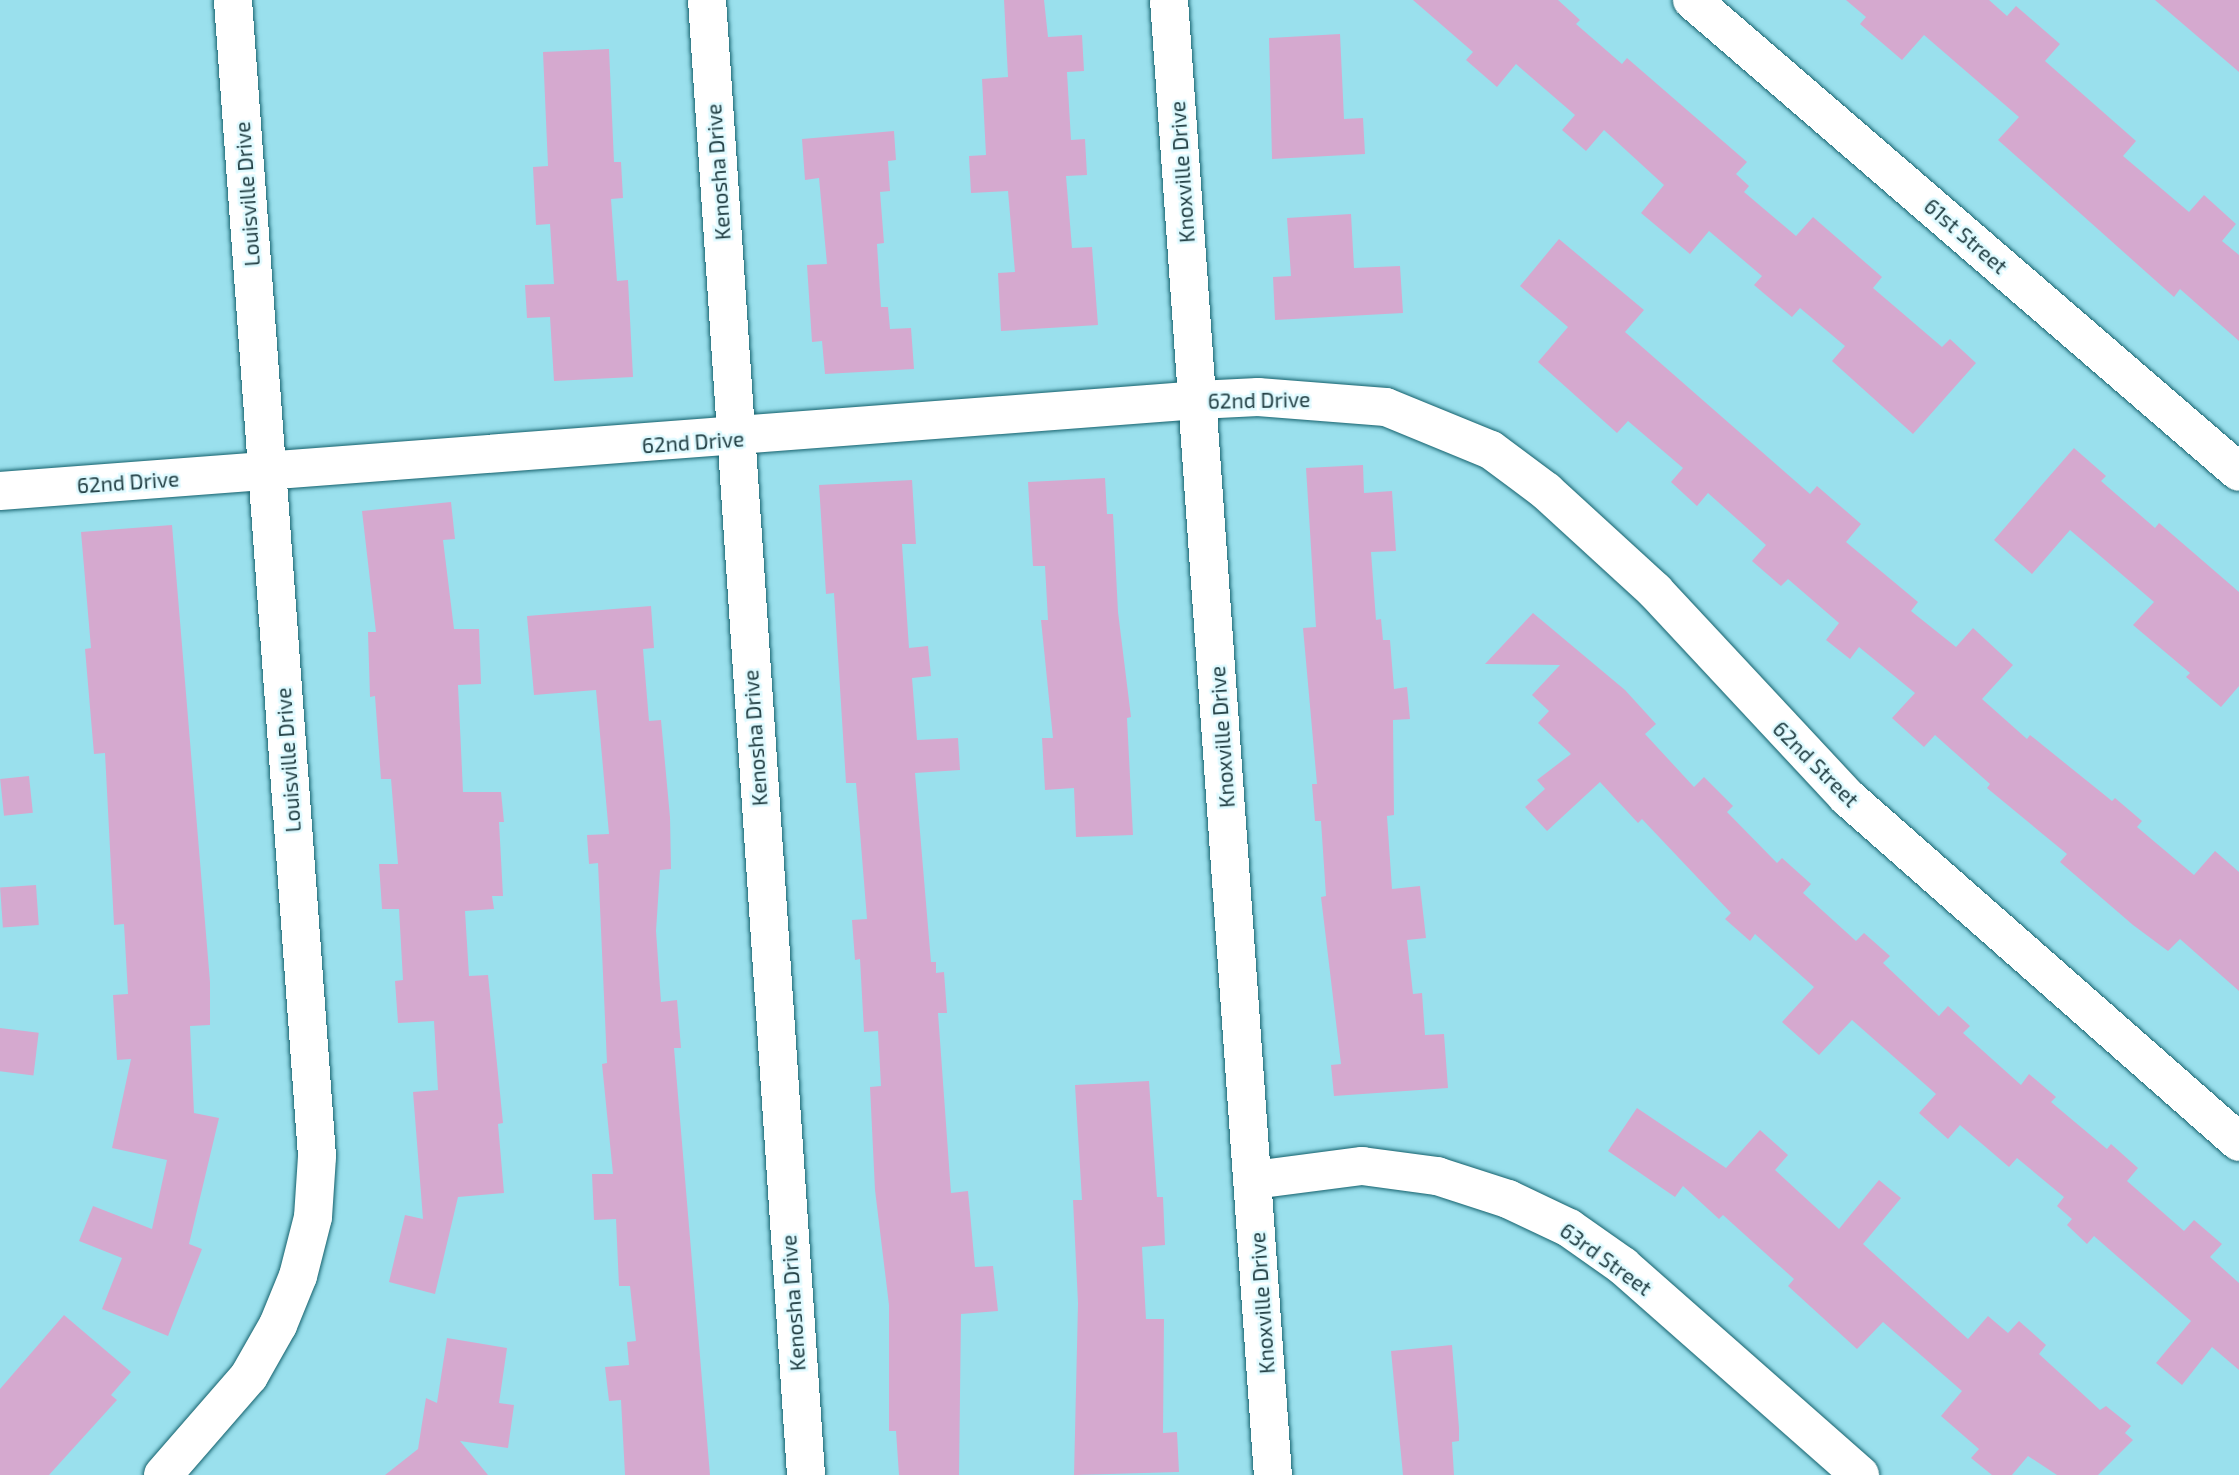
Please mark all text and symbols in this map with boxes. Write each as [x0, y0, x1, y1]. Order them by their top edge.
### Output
street label: Knoxville Drive [1164, 100, 1200, 244]
street label: Kenosha Drive [701, 103, 735, 241]
street label: Louisville Drive [229, 121, 265, 267]
street label: 61st Street [1919, 193, 2013, 279]
street label: 62nd Drive [1207, 387, 1311, 413]
street label: 62nd Drive [641, 426, 745, 458]
street label: 62nd Drive [76, 466, 180, 498]
street label: Knoxville Drive [1204, 665, 1240, 809]
street label: Kenosha Drive [738, 669, 772, 807]
street label: Louisville Drive [270, 687, 306, 833]
street label: 62nd Street [1768, 716, 1864, 812]
street label: 63rd Street [1555, 1217, 1657, 1301]
street label: Knoxville Drive [1244, 1231, 1280, 1375]
street label: Kenosha Drive [776, 1234, 810, 1372]

